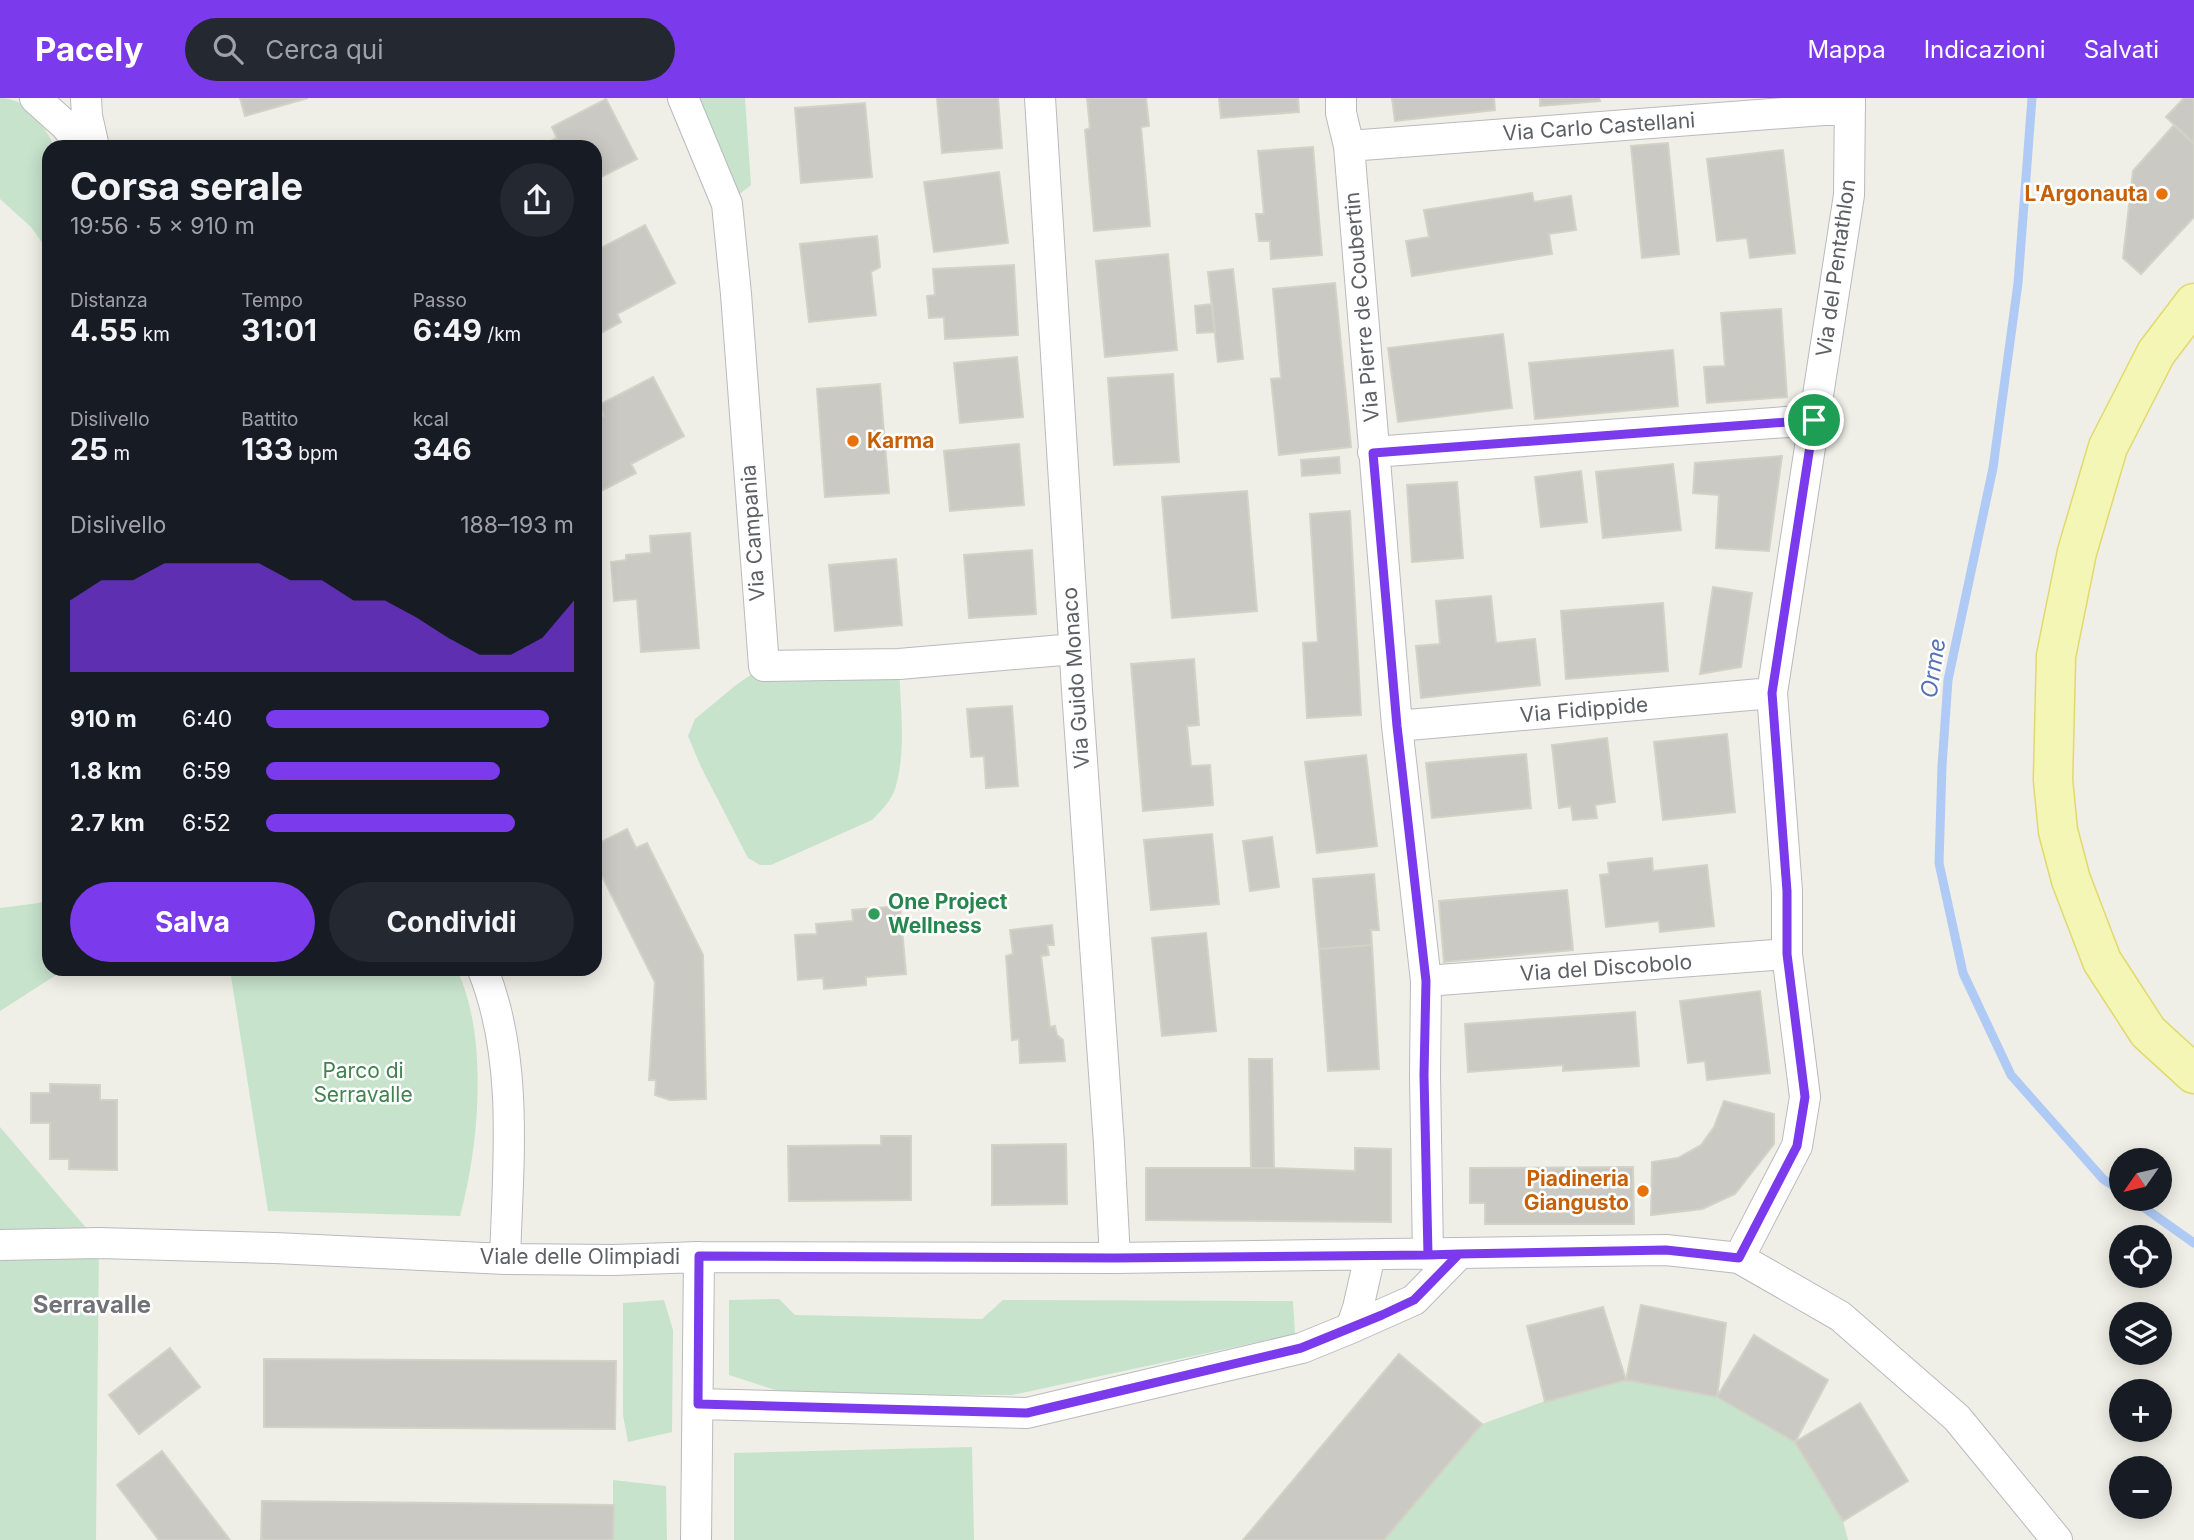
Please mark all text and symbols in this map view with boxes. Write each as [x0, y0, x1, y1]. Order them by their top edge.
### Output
search box [185, 18, 675, 81]
text: Pacely [35, 29, 143, 69]
icon: search [209, 30, 247, 68]
text: Cerca qui [265, 34, 383, 65]
text: Mappa [1807, 35, 1886, 64]
text: Indicazioni [1924, 35, 2046, 64]
text: Salvati [2084, 35, 2159, 64]
street label: Via Carlo Castellani [1502, 107, 1696, 146]
text: Corsa serale [70, 163, 303, 209]
button: share [500, 163, 574, 237]
street label: Via del Pentathlon [1811, 177, 1860, 359]
place label: L'Argonauta [2024, 181, 2148, 206]
marker: L'Argonauta [2154, 186, 2170, 202]
street label: Via Pierre de Coubertin [1339, 191, 1384, 423]
text: 19:56 · 5 × 910 m [70, 212, 255, 240]
text: Distanza [70, 289, 148, 312]
text: Tempo [241, 289, 303, 312]
text: Passo [413, 289, 467, 312]
text: 4.55 [70, 312, 137, 348]
text: 31:01 [241, 312, 317, 348]
text: 6:49 [413, 312, 482, 348]
text: km [137, 323, 170, 346]
text: /km [482, 323, 521, 346]
pin [1784, 390, 1844, 450]
icon: arrive [1795, 401, 1833, 439]
text: Dislivello [70, 408, 150, 431]
text: Battito [241, 408, 298, 431]
text: kcal [413, 408, 449, 431]
place label: Karma [867, 428, 934, 453]
text: 25 [70, 431, 108, 467]
text: 133 [241, 431, 293, 467]
text: 346 [413, 431, 472, 467]
marker: Karma [845, 433, 861, 449]
text: m [108, 442, 130, 465]
text: bpm [293, 442, 338, 465]
street label: Via Campania [735, 464, 770, 602]
text: Dislivello [70, 511, 166, 539]
text: 188–193 m [460, 511, 574, 539]
street label: Via Guido Monaco [1057, 586, 1094, 770]
water label: Orme [1914, 636, 1952, 700]
street label: Via Fidippide [1519, 691, 1649, 728]
text: 910 m [70, 705, 137, 733]
text: 6:40 [182, 705, 232, 733]
text: 1.8 km [70, 757, 142, 785]
text: 6:59 [182, 757, 231, 785]
text: 2.7 km [70, 809, 145, 837]
text: 6:52 [182, 809, 231, 837]
button: Salva [70, 882, 315, 962]
button: Condividi [329, 882, 574, 962]
place label: One Project Wellness [888, 889, 1008, 938]
marker: One Project Wellness [866, 906, 882, 922]
street label: Via del Discobolo [1519, 949, 1693, 986]
park label: Parco di Serravalle [313, 1058, 413, 1107]
north arrow [2109, 1148, 2172, 1211]
map controls [2109, 1148, 2172, 1519]
place label: Piadineria Giangusto [1524, 1166, 1629, 1215]
marker: Piadineria Giangusto [1635, 1183, 1651, 1199]
button: locate [2109, 1225, 2172, 1288]
street label: Viale delle Olimpiadi [480, 1244, 680, 1269]
district label: Serravalle [33, 1290, 151, 1319]
button: layers [2109, 1302, 2172, 1365]
button: + [2109, 1379, 2172, 1442]
button: − [2109, 1456, 2172, 1519]

